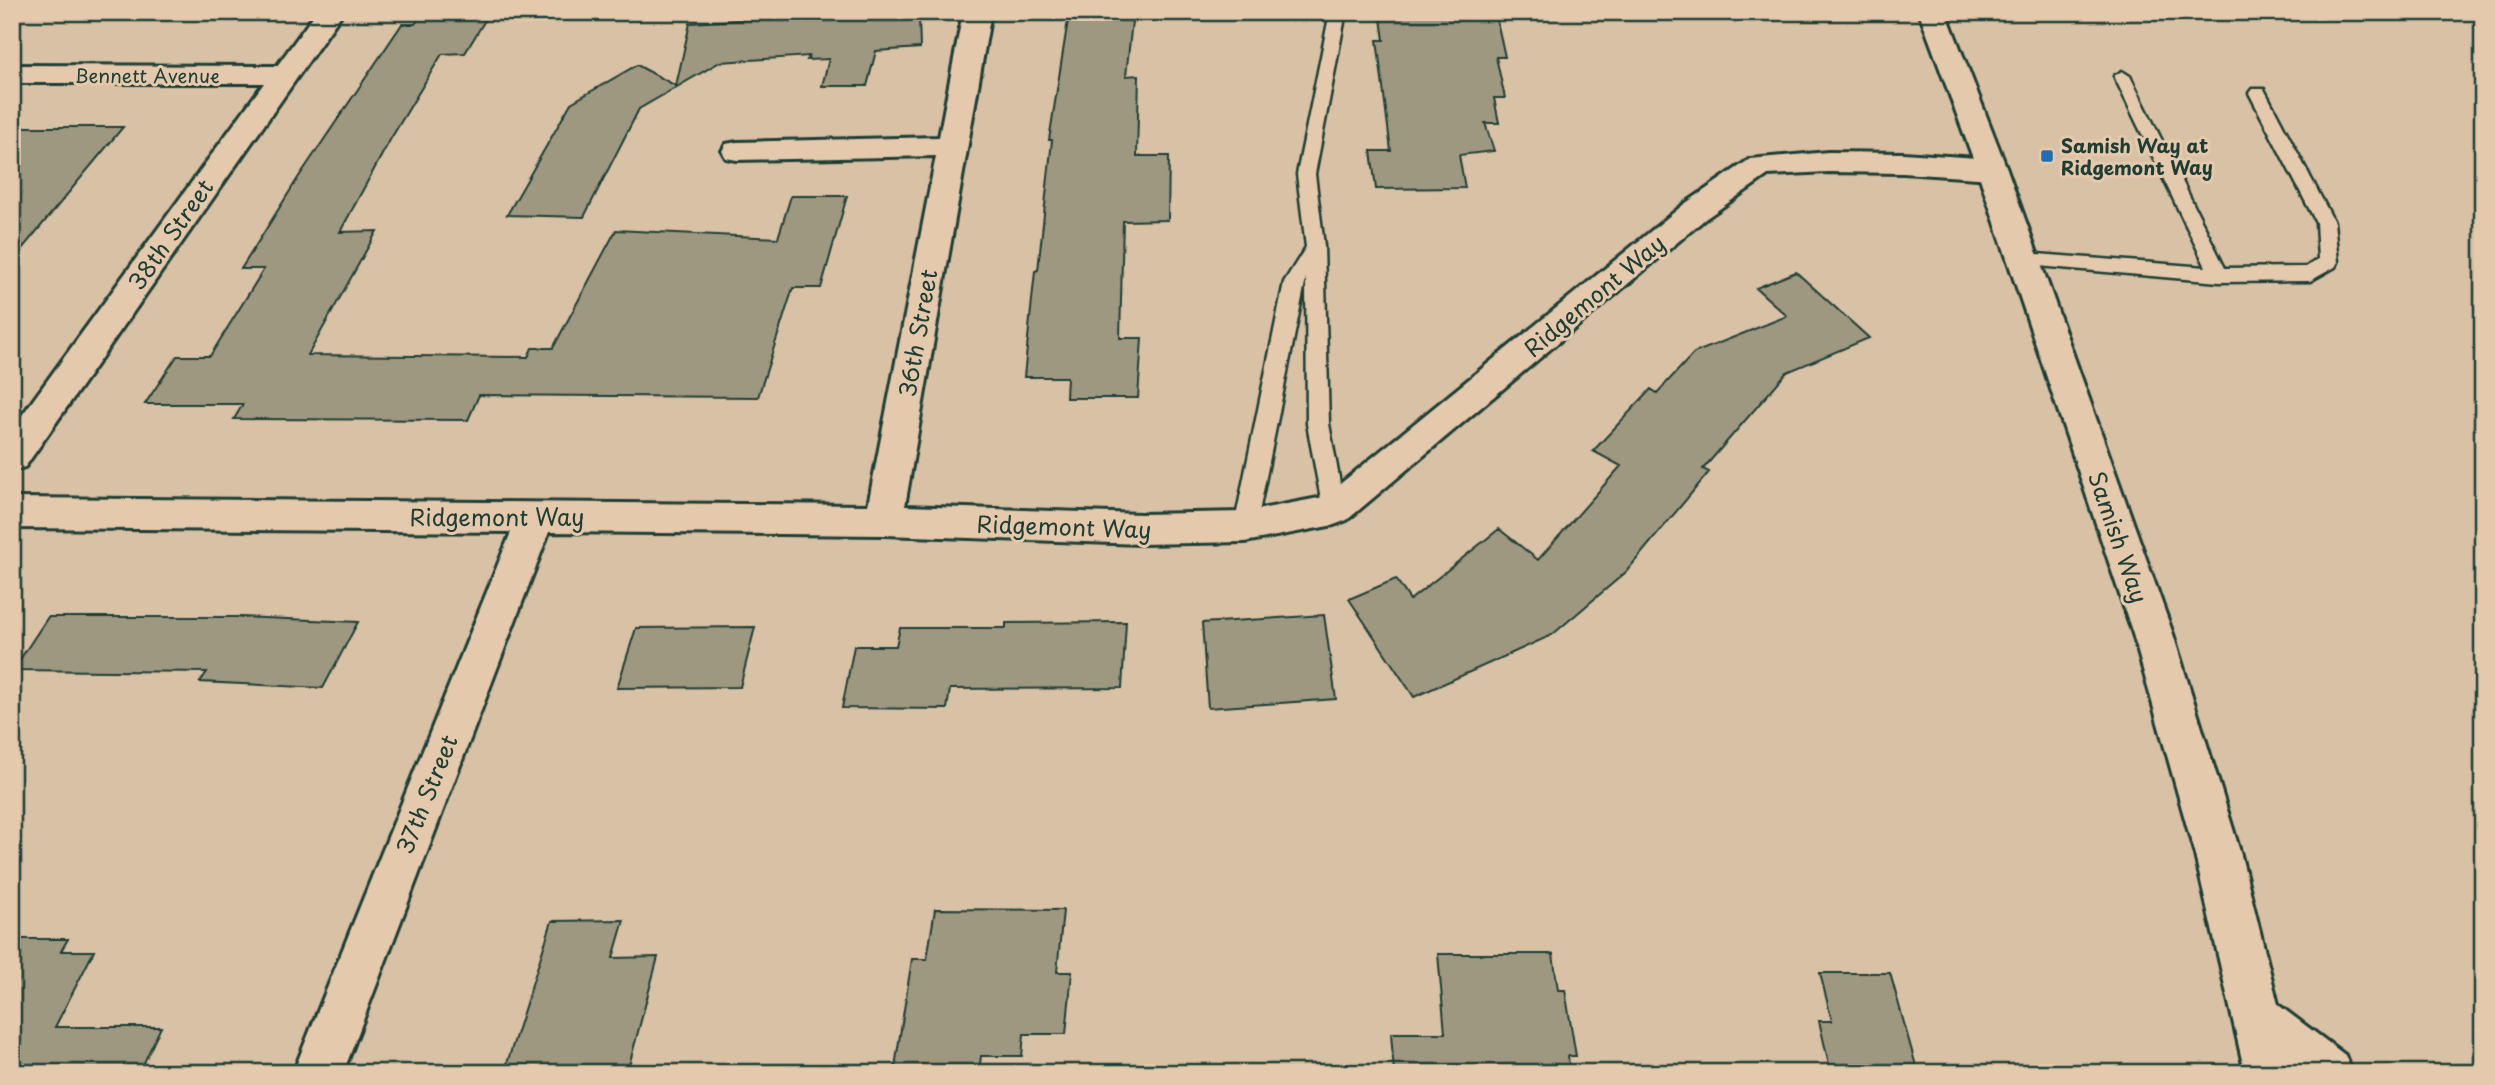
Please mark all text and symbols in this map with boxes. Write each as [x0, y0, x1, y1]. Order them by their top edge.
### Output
street label: Bennett Avenue [74, 61, 220, 89]
place label: Samish Way at Ridgemont Way [2061, 131, 2213, 181]
marker: Samish Way at Ridgemont Way [2039, 148, 2055, 164]
street label: 38th Street [119, 171, 221, 297]
street label: Ridgemont Way [1516, 225, 1672, 365]
street label: 36th Street [889, 266, 945, 400]
street label: Samish Way [2080, 466, 2158, 608]
street label: Ridgemont Way [409, 499, 585, 534]
street label: Ridgemont Way [976, 505, 1152, 547]
street label: 37th Street [386, 729, 466, 859]

